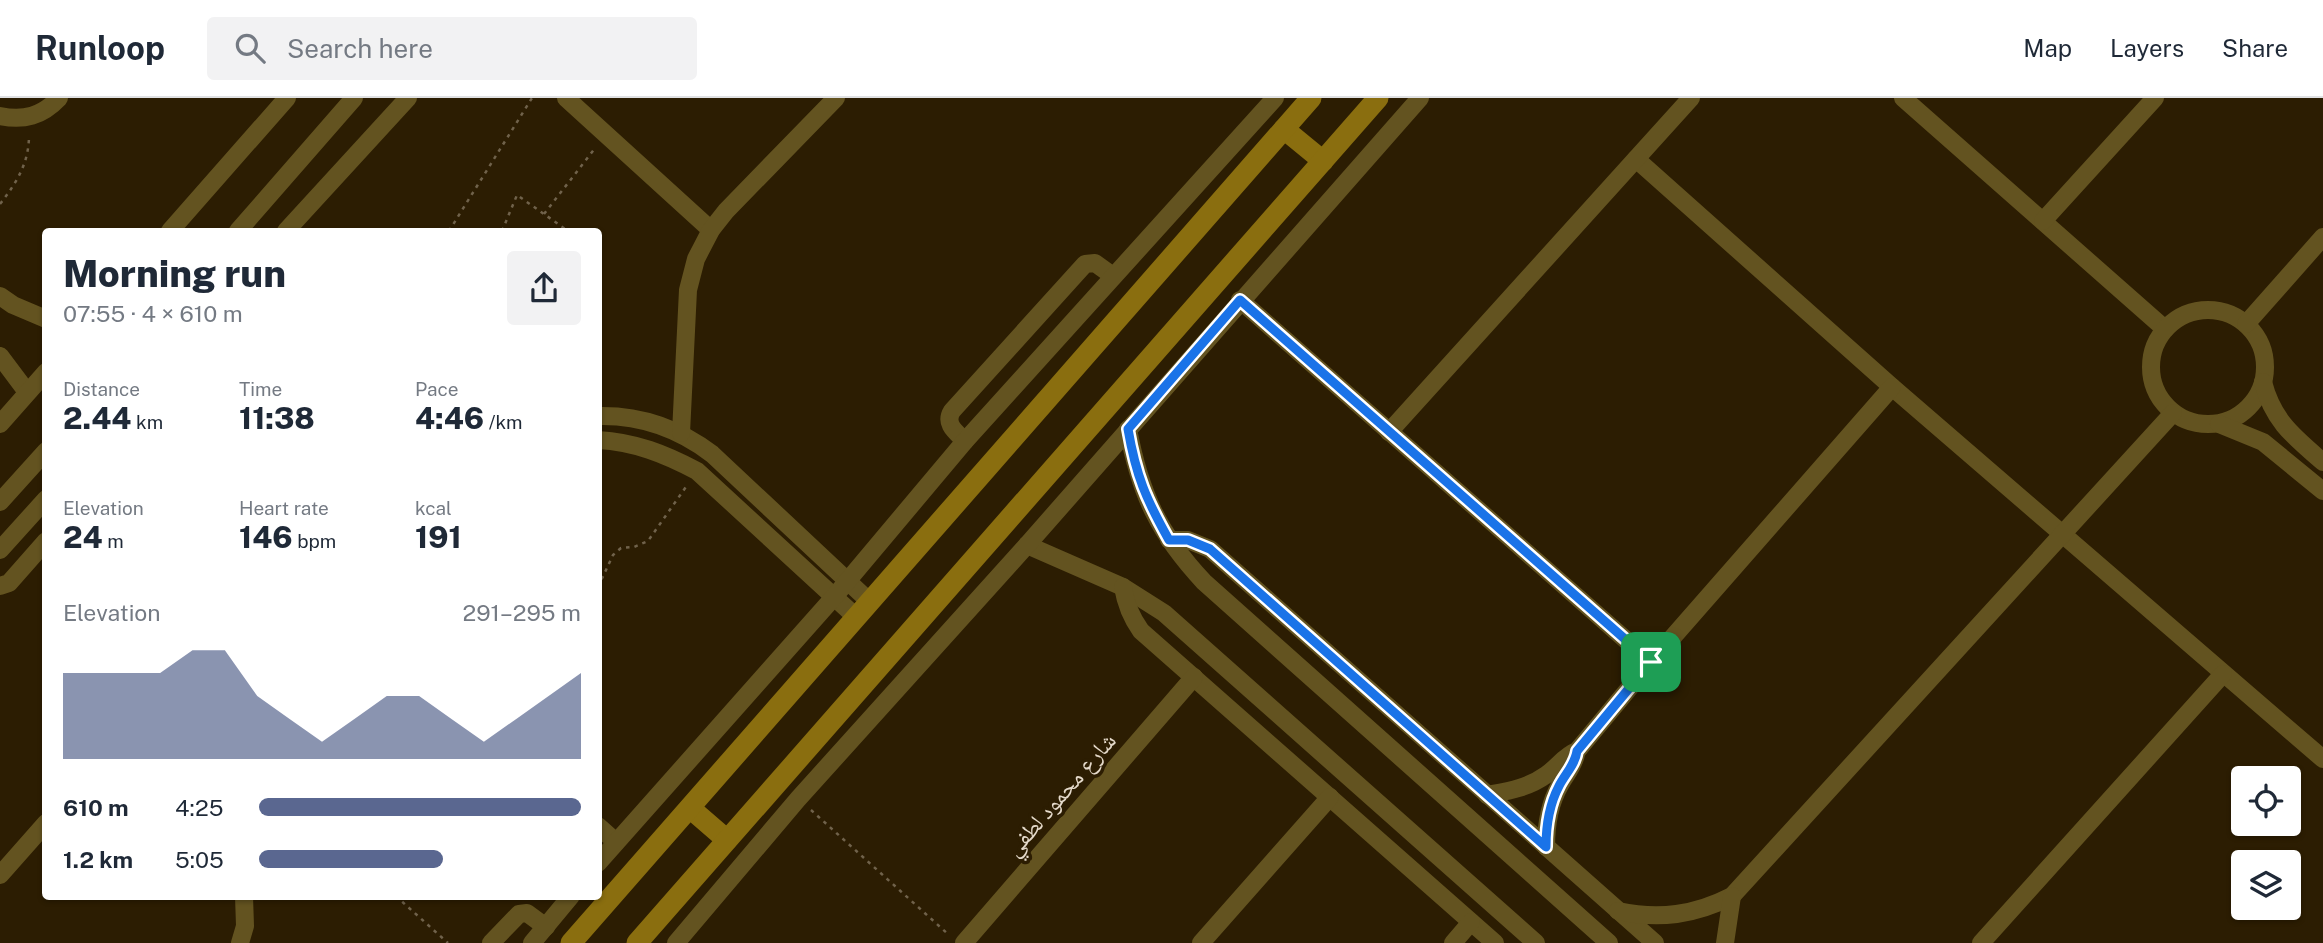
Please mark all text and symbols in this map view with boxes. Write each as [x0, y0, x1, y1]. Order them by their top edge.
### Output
search box [207, 17, 697, 80]
text: Runloop [35, 29, 165, 67]
icon: search [231, 29, 269, 67]
text: Search here [287, 33, 433, 64]
text: Map [2023, 34, 2072, 62]
text: Layers [2110, 34, 2184, 62]
text: Share [2222, 34, 2288, 62]
text: Morning run [63, 251, 286, 296]
button: share [507, 251, 581, 325]
text: 07:55 · 4 × 610 m [63, 300, 243, 327]
text: Distance [63, 378, 140, 400]
text: Time [239, 378, 282, 400]
text: Pace [415, 378, 458, 400]
text: 2.44 [63, 400, 131, 436]
text: 11:38 [239, 400, 315, 436]
text: 4:46 [415, 400, 484, 436]
text: km [131, 411, 163, 433]
text: /km [484, 411, 523, 433]
text: Elevation [63, 497, 144, 519]
text: Heart rate [239, 497, 329, 519]
text: kcal [415, 497, 452, 519]
text: 24 [63, 519, 103, 555]
text: 146 [239, 519, 293, 555]
text: 191 [415, 519, 462, 555]
text: m [103, 530, 124, 552]
text: bpm [293, 530, 336, 552]
text: Elevation [63, 599, 161, 626]
text: 291–295 m [463, 599, 581, 626]
pin [1621, 632, 1681, 692]
icon: arrive [1632, 643, 1670, 681]
street label: شارع محمود لطفي [999, 727, 1125, 865]
map controls [2231, 766, 2301, 920]
button: locate [2231, 766, 2301, 836]
text: 610 m [63, 794, 129, 821]
text: 4:25 [175, 794, 224, 821]
text: 1.2 km [63, 846, 133, 873]
text: 5:05 [175, 846, 224, 873]
button: layers [2231, 850, 2301, 920]

